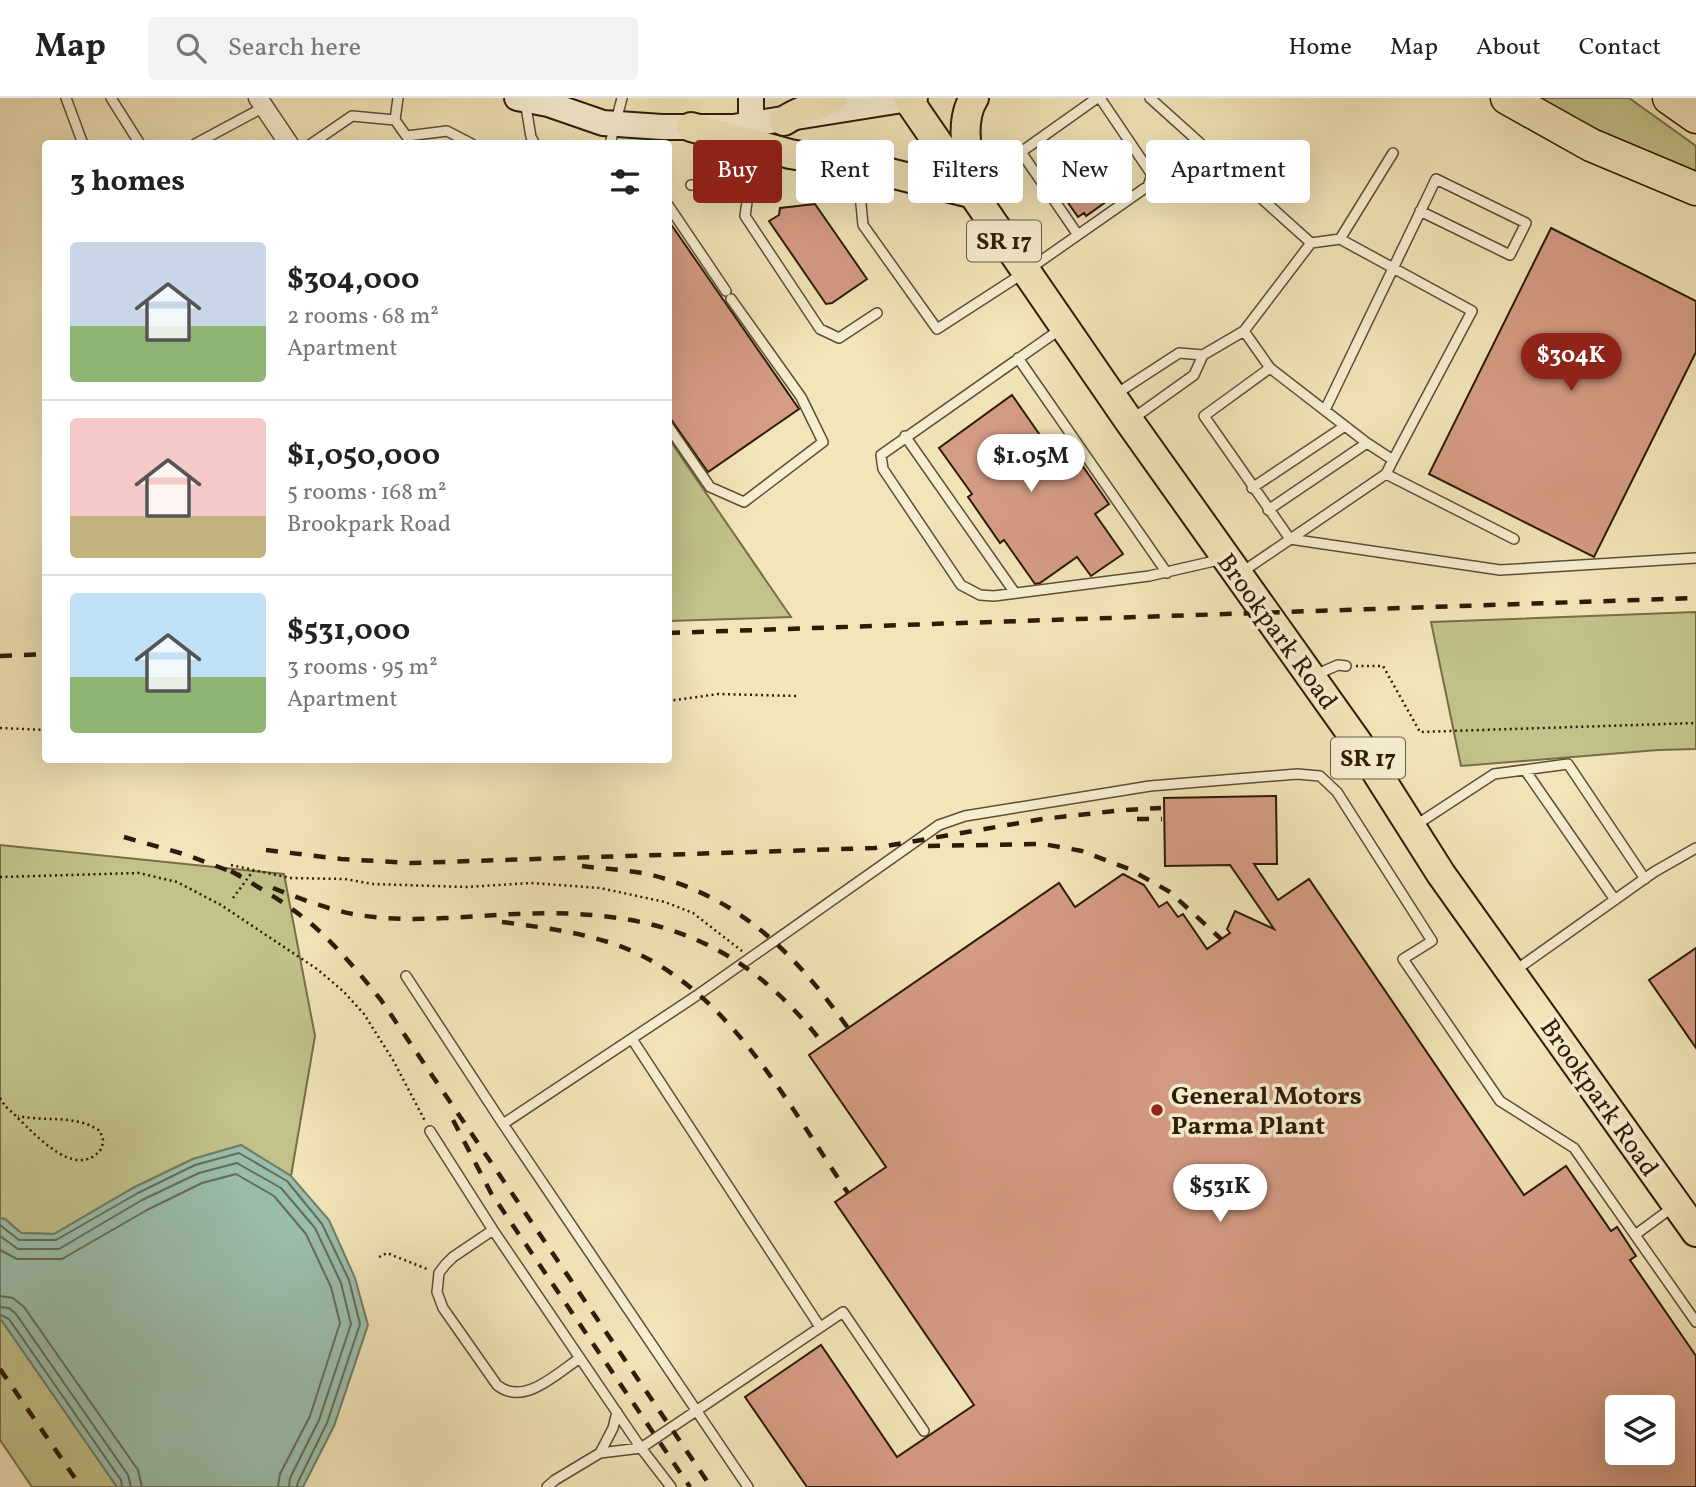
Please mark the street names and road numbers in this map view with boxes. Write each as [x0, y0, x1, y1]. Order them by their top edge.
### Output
road number: SR 17 [967, 220, 1041, 261]
street label: Brookpark Road [1207, 547, 1345, 718]
road number: SR 17 [1331, 738, 1405, 778]
street label: Brookpark Road [1530, 1012, 1666, 1184]

